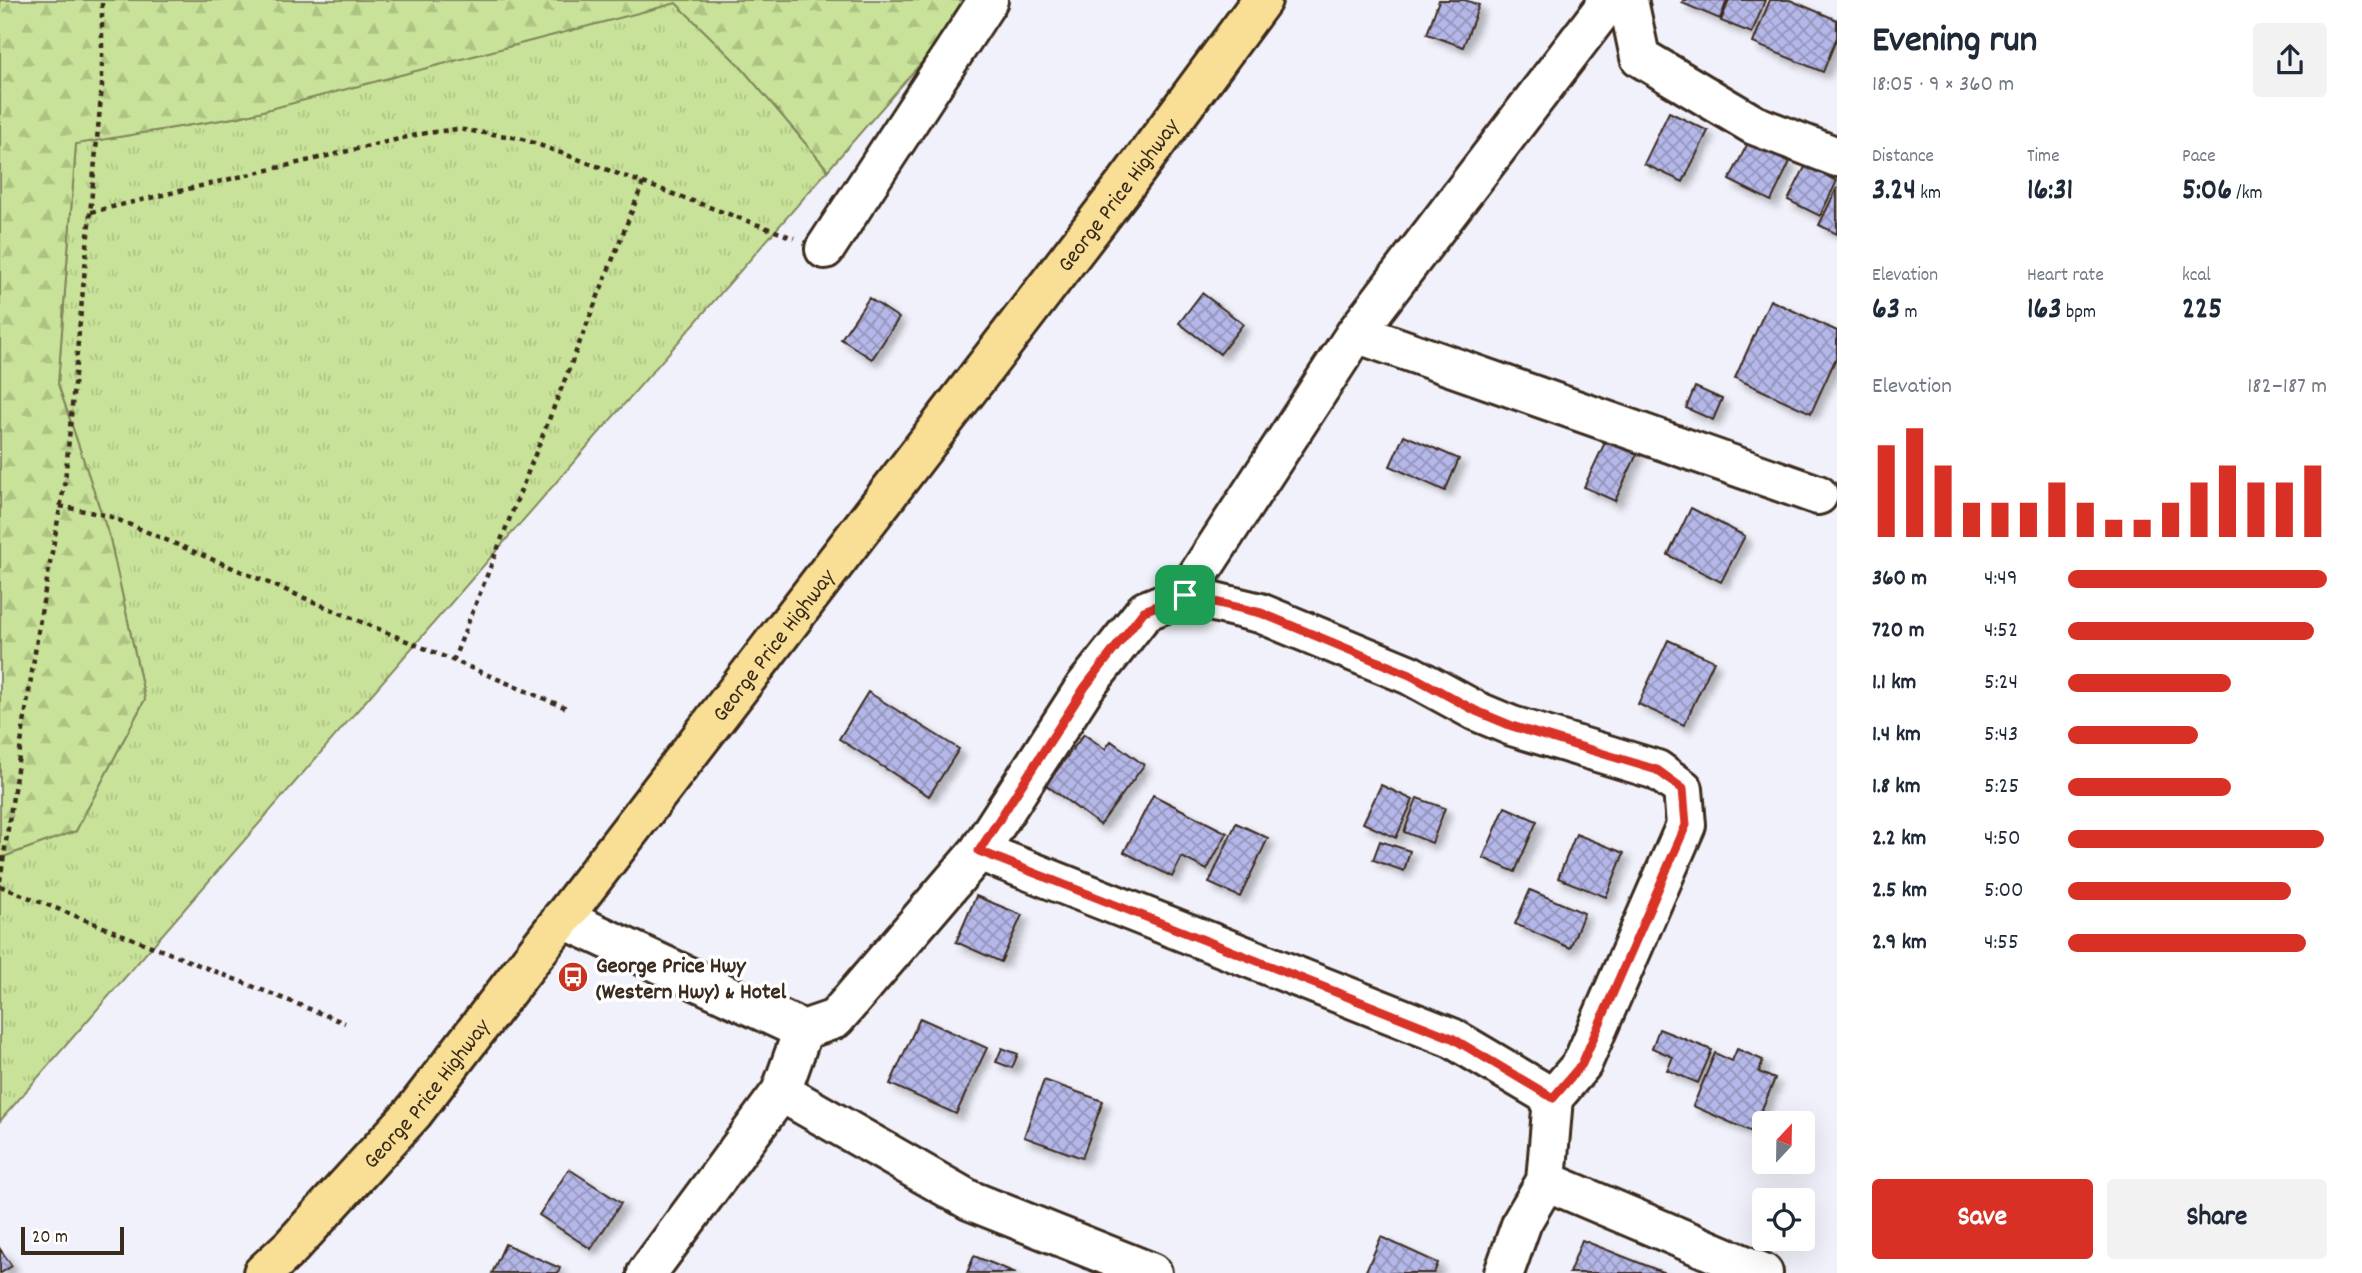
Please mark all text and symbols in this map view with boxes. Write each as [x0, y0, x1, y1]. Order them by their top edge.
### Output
text: Evening run [1872, 15, 2037, 70]
button: share [2253, 23, 2327, 97]
text: 18:05 · 9 × 360 m [1872, 69, 2014, 102]
street label: George Price Highway [1051, 112, 1189, 280]
text: Distance [1872, 144, 1934, 171]
text: Time [2027, 144, 2060, 171]
text: Pace [2182, 144, 2216, 171]
text: 3.24 [1872, 171, 1916, 214]
text: 16:31 [2027, 171, 2073, 214]
text: 5:06 [2182, 171, 2232, 214]
text: km [1916, 181, 1941, 208]
text: /km [2232, 181, 2263, 208]
text: Elevation [1872, 263, 1938, 290]
text: Heart rate [2027, 263, 2104, 290]
text: kcal [2182, 263, 2211, 290]
text: 63 [1872, 290, 1900, 333]
text: 163 [2027, 290, 2062, 333]
text: 225 [2182, 290, 2222, 333]
text: m [1900, 300, 1917, 327]
text: bpm [2062, 300, 2096, 327]
text: Elevation [1872, 371, 1952, 404]
text: 182–187 m [2247, 371, 2327, 404]
street label: George Price Highway [706, 562, 845, 730]
text: 360 m [1872, 563, 1927, 596]
text: 4:49 [1984, 563, 2017, 596]
pin [1155, 565, 1215, 625]
icon: arrive [1166, 576, 1204, 614]
text: 720 m [1872, 615, 1924, 648]
text: 4:52 [1984, 615, 2018, 648]
text: 1.1 km [1872, 667, 1916, 700]
text: 5:24 [1984, 667, 2018, 700]
text: 1.4 km [1872, 719, 1921, 752]
text: 5:43 [1984, 719, 2018, 752]
text: 1.8 km [1872, 771, 1921, 804]
text: 5:25 [1984, 771, 2019, 804]
text: 2.2 km [1872, 823, 1926, 856]
text: 4:50 [1984, 823, 2021, 856]
text: 2.5 km [1872, 875, 1927, 908]
text: 5:00 [1984, 875, 2024, 908]
text: 2.9 km [1872, 927, 1927, 960]
text: 4:55 [1984, 927, 2019, 960]
place label: George Price Hwy (Western Hwy) & Hotel [596, 951, 787, 1010]
bus stop icon: George Price Hwy (Western Hwy) & Hotel [556, 960, 590, 994]
street label: George Price Highway [357, 1012, 500, 1178]
north arrow [1752, 1111, 1815, 1174]
map controls [1752, 1111, 1815, 1251]
button: Save [1872, 1179, 2093, 1259]
button: Share [2107, 1179, 2327, 1259]
button: locate [1752, 1188, 1815, 1251]
scale bar [21, 1224, 124, 1256]
text: 20 m [32, 1225, 68, 1252]

